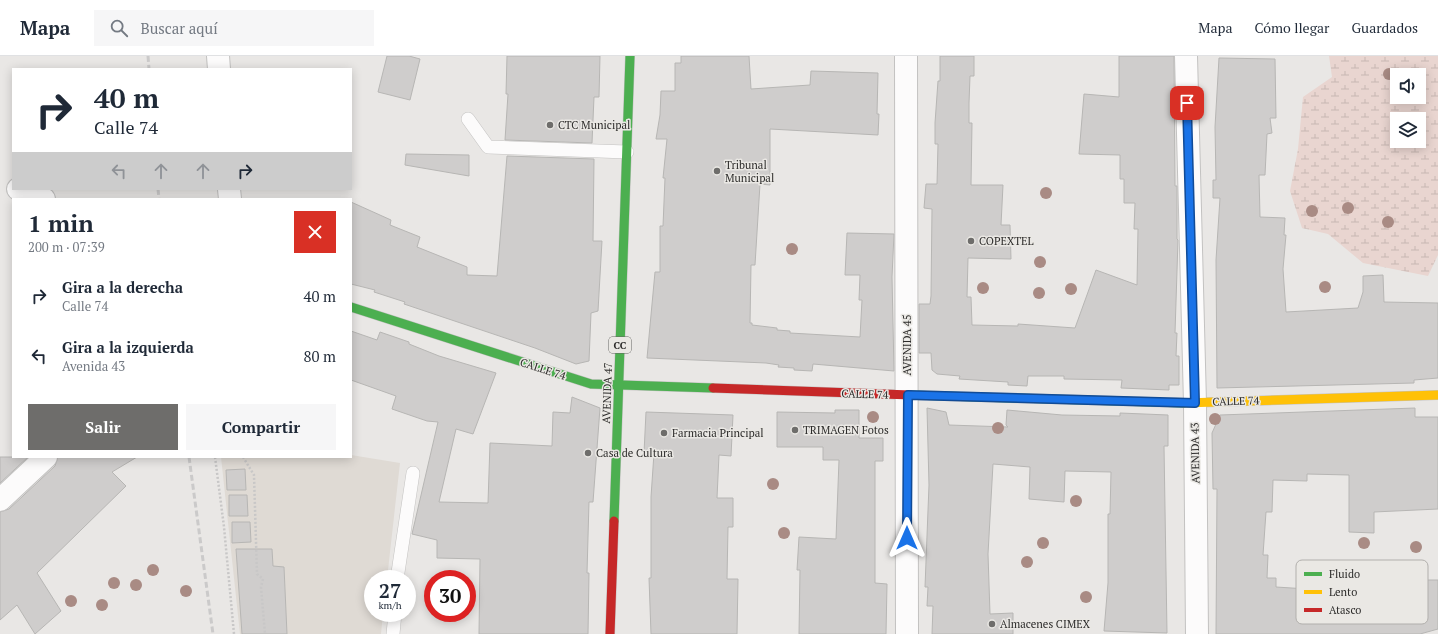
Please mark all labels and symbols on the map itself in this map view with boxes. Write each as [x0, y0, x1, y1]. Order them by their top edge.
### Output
pin [1170, 86, 1204, 120]
place label: CTC Municipal [558, 118, 630, 132]
marker: CTC Municipal [545, 120, 555, 130]
place label: Tribunal Municipal [725, 158, 774, 185]
marker: Tribunal Municipal [712, 166, 722, 176]
place label: COPEXTEL [979, 234, 1034, 248]
marker: COPEXTEL [966, 236, 976, 246]
street label: AVENIDA 45 [900, 314, 914, 376]
road number: CC [609, 337, 631, 353]
street label: CALLE 74 [518, 355, 568, 383]
street label: AVENIDA 47 [599, 362, 615, 424]
street label: CALLE 74 [841, 386, 889, 402]
street label: CALLE 74 [1212, 393, 1260, 409]
street label: AVENIDA 43 [1187, 422, 1203, 484]
place label: TRIMAGEN Fotos [803, 423, 889, 437]
marker: TRIMAGEN Fotos [790, 425, 800, 435]
place label: Farmacia Principal [672, 426, 764, 440]
marker: Farmacia Principal [659, 428, 669, 438]
place label: Casa de Cultura [596, 446, 673, 460]
marker: Casa de Cultura [583, 448, 593, 458]
position arrow [886, 517, 928, 559]
legend [1296, 560, 1428, 624]
text: Fluido [1329, 567, 1360, 581]
speed limit sign: 30 [424, 570, 476, 622]
text: Lento [1329, 585, 1357, 599]
text: Atasco [1329, 603, 1361, 617]
place label: Almacenes CIMEX [1000, 617, 1091, 631]
marker: Almacenes CIMEX [987, 619, 997, 629]

